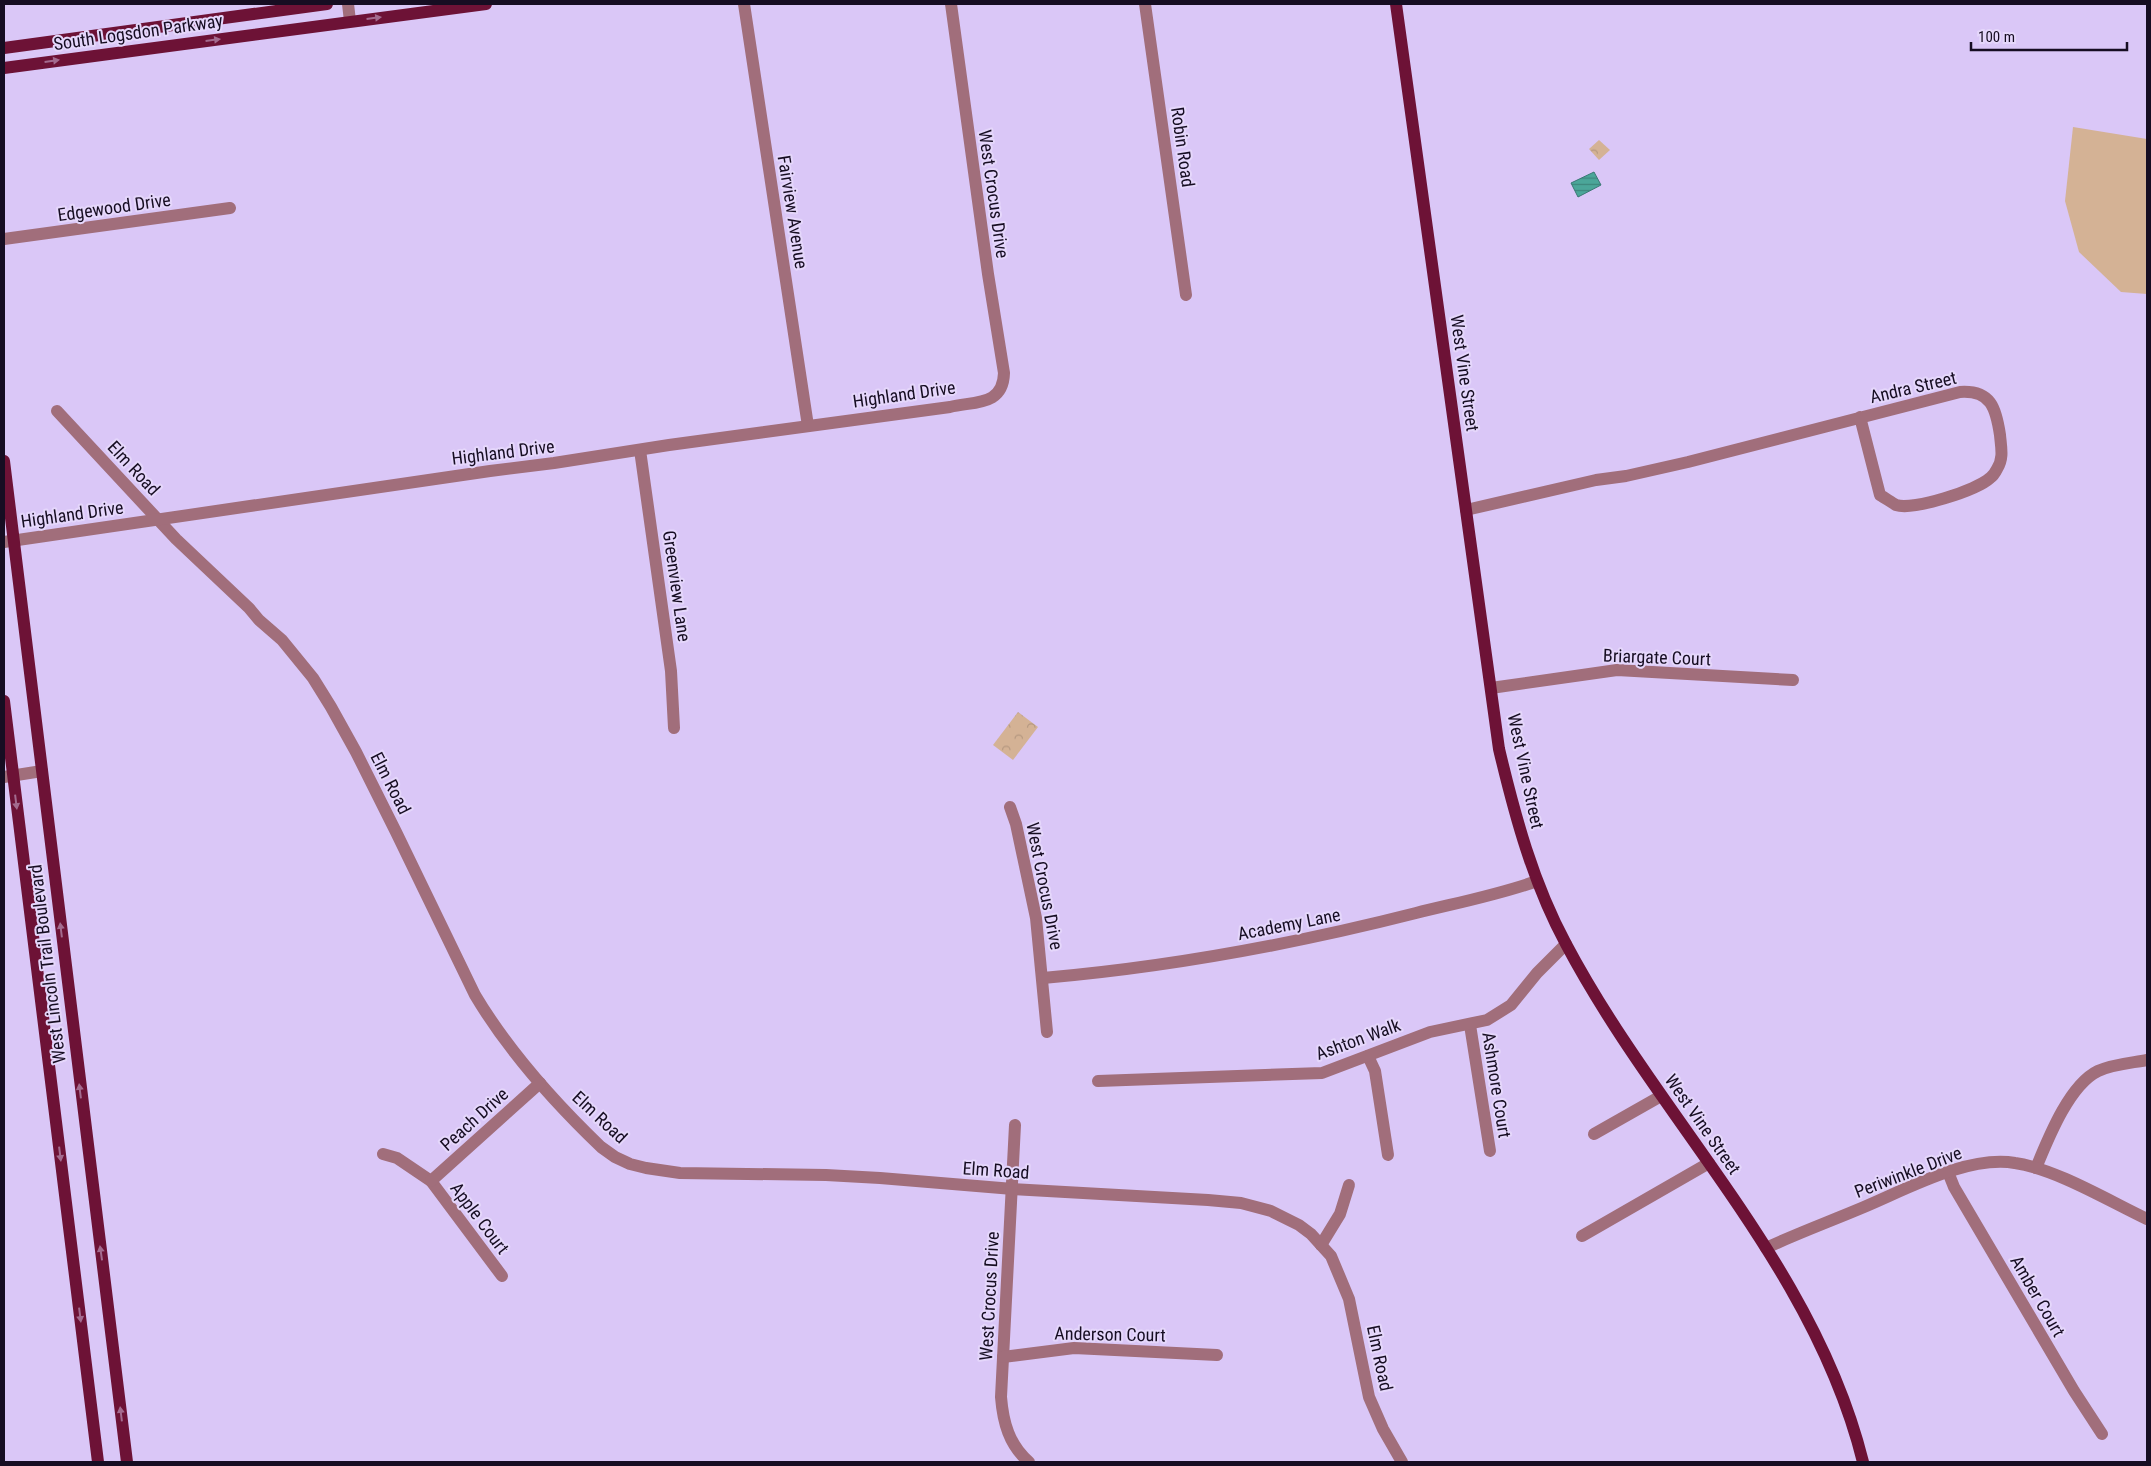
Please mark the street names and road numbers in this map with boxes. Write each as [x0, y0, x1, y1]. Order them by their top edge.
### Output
street label: South Logsdon Parkway [52, 10, 224, 54]
street label: Robin Road [1167, 106, 1199, 188]
street label: West Crocus Drive [975, 128, 1013, 260]
street label: Fairview Avenue [774, 154, 812, 270]
street label: Edgewood Drive [56, 189, 172, 225]
street label: West Vine Street [1446, 313, 1484, 433]
street label: Andra Street [1868, 367, 1958, 407]
street label: Highland Drive [851, 376, 957, 412]
street label: Highland Drive [450, 435, 556, 469]
street label: Elm Road [104, 436, 164, 500]
street label: Highland Drive [19, 496, 125, 532]
street label: Greenview Lane [659, 529, 695, 643]
street label: Briargate Court [1603, 645, 1711, 669]
street label: West Vine Street [1504, 711, 1548, 831]
street label: Elm Road [366, 748, 416, 818]
street label: West Crocus Drive [1022, 821, 1068, 951]
street label: West Lincoln Trail Boulevard [24, 863, 70, 1065]
street label: Academy Lane [1236, 904, 1342, 944]
street label: Ashton Walk [1313, 1014, 1403, 1064]
street label: Ashmore Court [1478, 1031, 1516, 1139]
street label: West Vine Street [1661, 1070, 1745, 1178]
street label: Peach Drive [436, 1083, 512, 1155]
street label: Elm Road [568, 1087, 632, 1147]
street label: Periwinkle Drive [1851, 1142, 1965, 1202]
street label: Elm Road [962, 1157, 1030, 1183]
street label: Apple Court [446, 1178, 514, 1258]
street label: West Crocus Drive [975, 1231, 1003, 1361]
street label: Amber Court [2006, 1252, 2070, 1340]
street label: Anderson Court [1054, 1323, 1166, 1345]
street label: Elm Road [1363, 1323, 1397, 1393]

